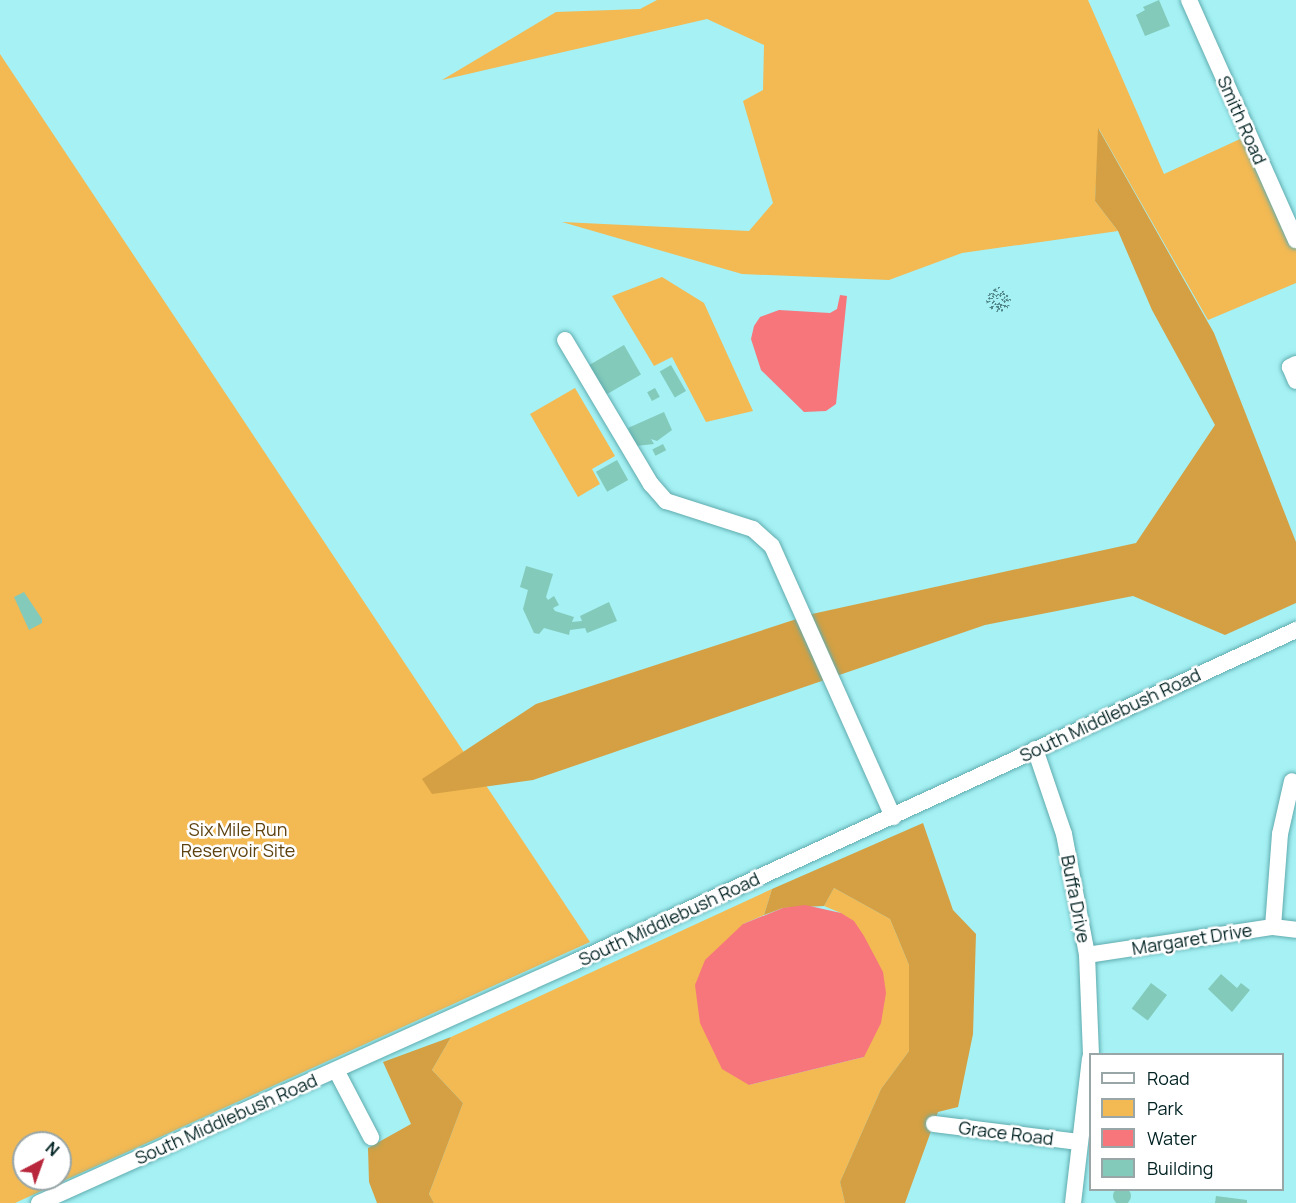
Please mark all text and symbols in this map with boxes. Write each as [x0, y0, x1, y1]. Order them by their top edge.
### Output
street label: Smith Road [1213, 72, 1271, 168]
street label: South Middlebush Road [1016, 664, 1204, 766]
park label: Six Mile Run Reservoir Site [181, 819, 295, 862]
street label: Buffa Drive [1057, 853, 1095, 945]
street label: South Middlebush Road [575, 868, 763, 970]
street label: Margaret Drive [1130, 919, 1254, 959]
legend [1089, 1053, 1284, 1191]
text: Road [1147, 1066, 1190, 1090]
street label: South Middlebush Road [132, 1069, 320, 1169]
text: Park [1147, 1096, 1183, 1120]
street label: Grace Road [957, 1116, 1055, 1150]
text: Water [1147, 1126, 1197, 1150]
north arrow [12, 1131, 72, 1191]
text: N [41, 1137, 64, 1161]
text: Building [1147, 1156, 1213, 1180]

